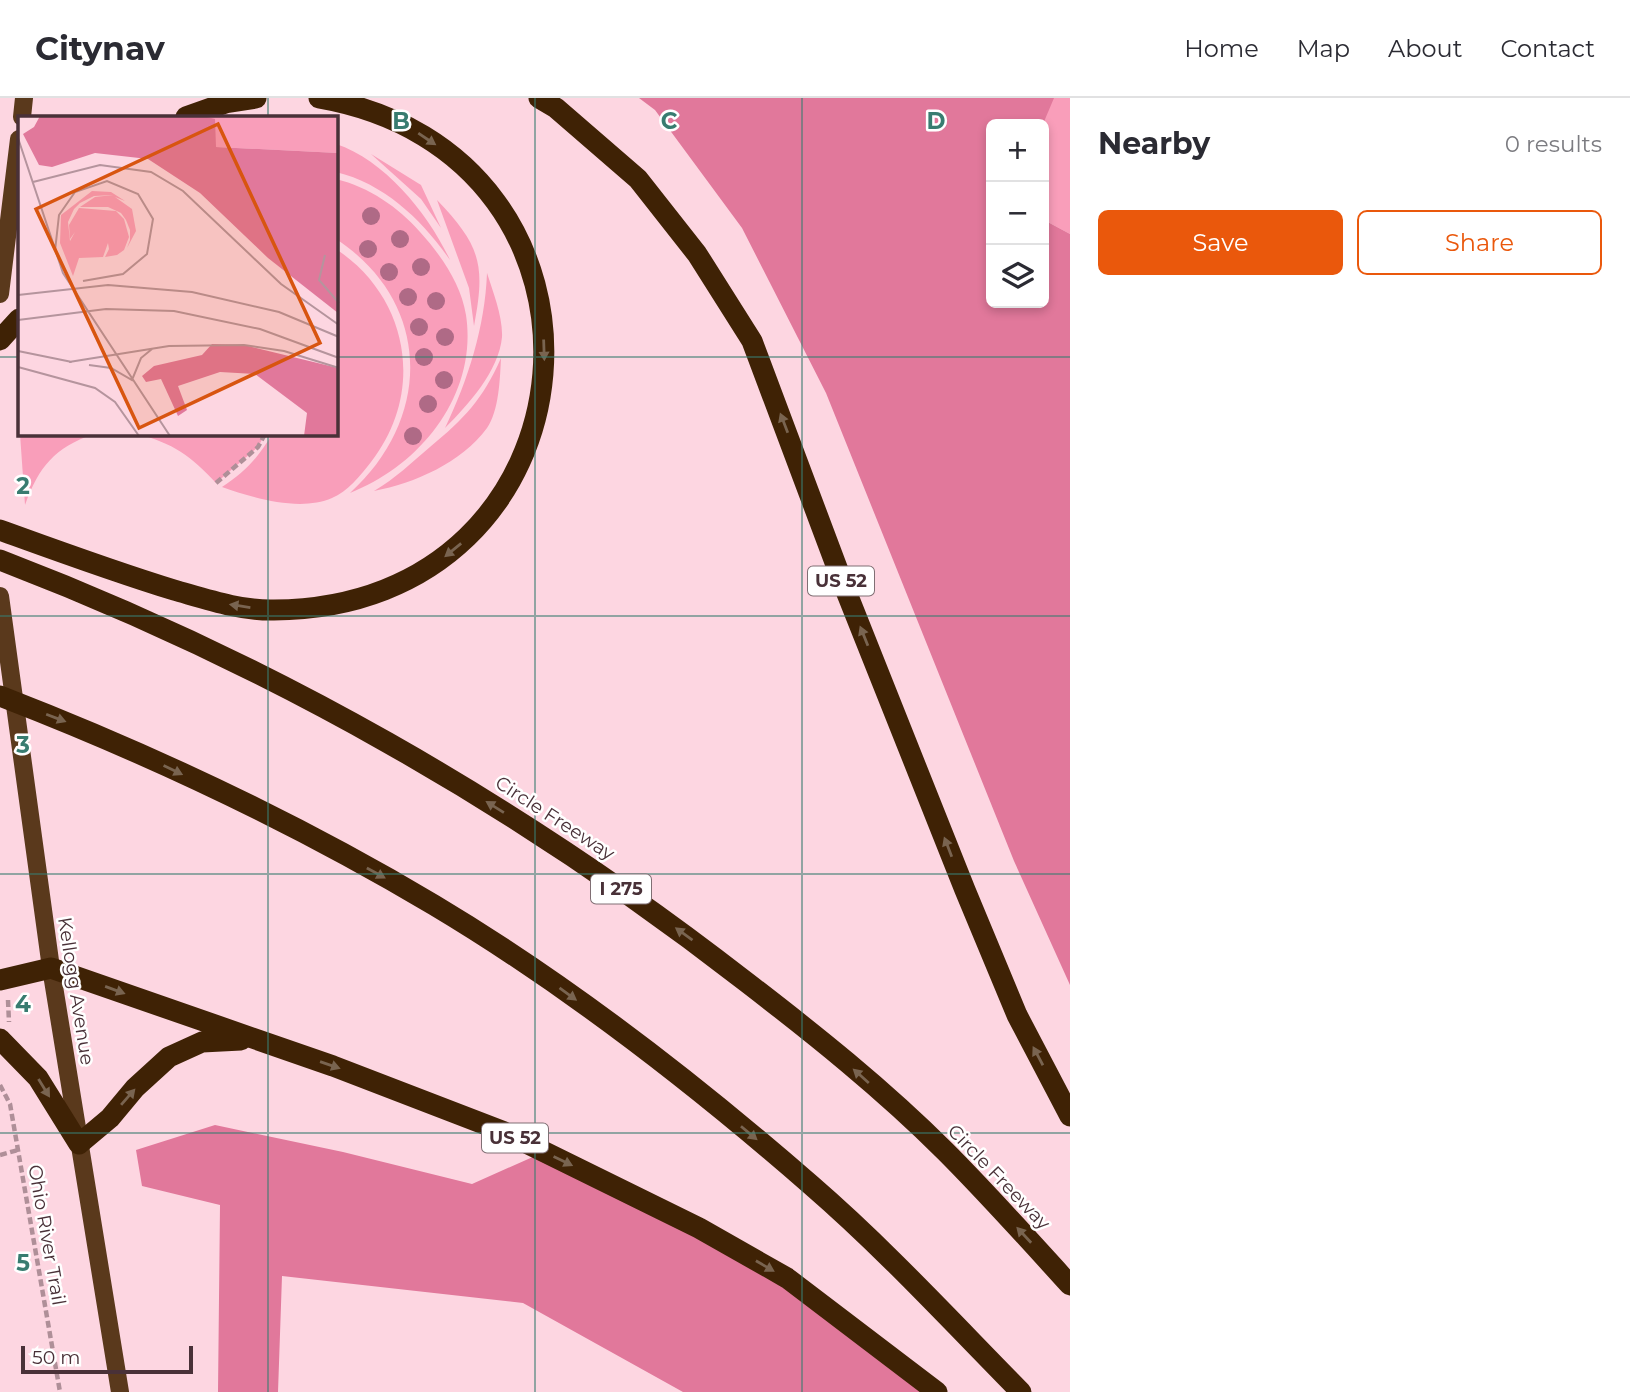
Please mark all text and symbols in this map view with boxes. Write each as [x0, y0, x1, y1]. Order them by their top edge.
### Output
text: Citynav [35, 28, 165, 68]
text: Home [1184, 34, 1259, 63]
text: Map [1297, 34, 1350, 63]
text: About [1388, 34, 1462, 63]
text: Contact [1500, 34, 1595, 63]
text: B [392, 107, 410, 135]
text: C [661, 107, 678, 135]
text: D [927, 107, 946, 135]
inset map [18, 116, 338, 436]
map controls [986, 119, 1049, 308]
button: + [986, 119, 1049, 182]
text: Nearby [1098, 125, 1210, 162]
text: 0 results [1505, 130, 1602, 158]
one-way arrow [418, 132, 437, 145]
button: − [986, 182, 1049, 245]
button: Save [1098, 210, 1343, 275]
button: Share [1357, 210, 1602, 275]
button: layers [986, 245, 1049, 308]
one-way arrow [538, 339, 550, 361]
one-way arrow [778, 412, 789, 433]
text: 2 [16, 472, 30, 500]
one-way arrow [444, 542, 462, 556]
road number: US 52 [808, 566, 874, 596]
one-way arrow [229, 600, 251, 611]
one-way arrow [858, 625, 869, 646]
one-way arrow [46, 713, 67, 724]
text: 3 [15, 731, 30, 759]
one-way arrow [163, 764, 183, 775]
street label: Circle Freeway [491, 771, 620, 865]
one-way arrow [486, 800, 505, 813]
one-way arrow [943, 836, 954, 857]
one-way arrow [366, 867, 385, 879]
road number: I 275 [591, 874, 651, 904]
street label: Kellogg Avenue [53, 915, 99, 1067]
one-way arrow [675, 927, 693, 941]
one-way arrow [105, 985, 126, 996]
one-way arrow [559, 987, 577, 1001]
text: 4 [15, 990, 31, 1018]
one-way arrow [1032, 1046, 1044, 1065]
one-way arrow [319, 1060, 340, 1071]
one-way arrow [852, 1068, 870, 1084]
one-way arrow [37, 1078, 50, 1097]
one-way arrow [120, 1088, 135, 1105]
street label: Circle Freeway [943, 1120, 1056, 1235]
road number: US 52 [482, 1124, 548, 1153]
one-way arrow [740, 1125, 757, 1140]
one-way arrow [553, 1156, 573, 1167]
street label: Ohio River Trail [23, 1163, 71, 1307]
one-way arrow [1016, 1227, 1032, 1244]
text: 5 [16, 1249, 30, 1277]
one-way arrow [755, 1260, 774, 1272]
scale bar [21, 1343, 192, 1375]
text: 50 m [32, 1346, 80, 1369]

